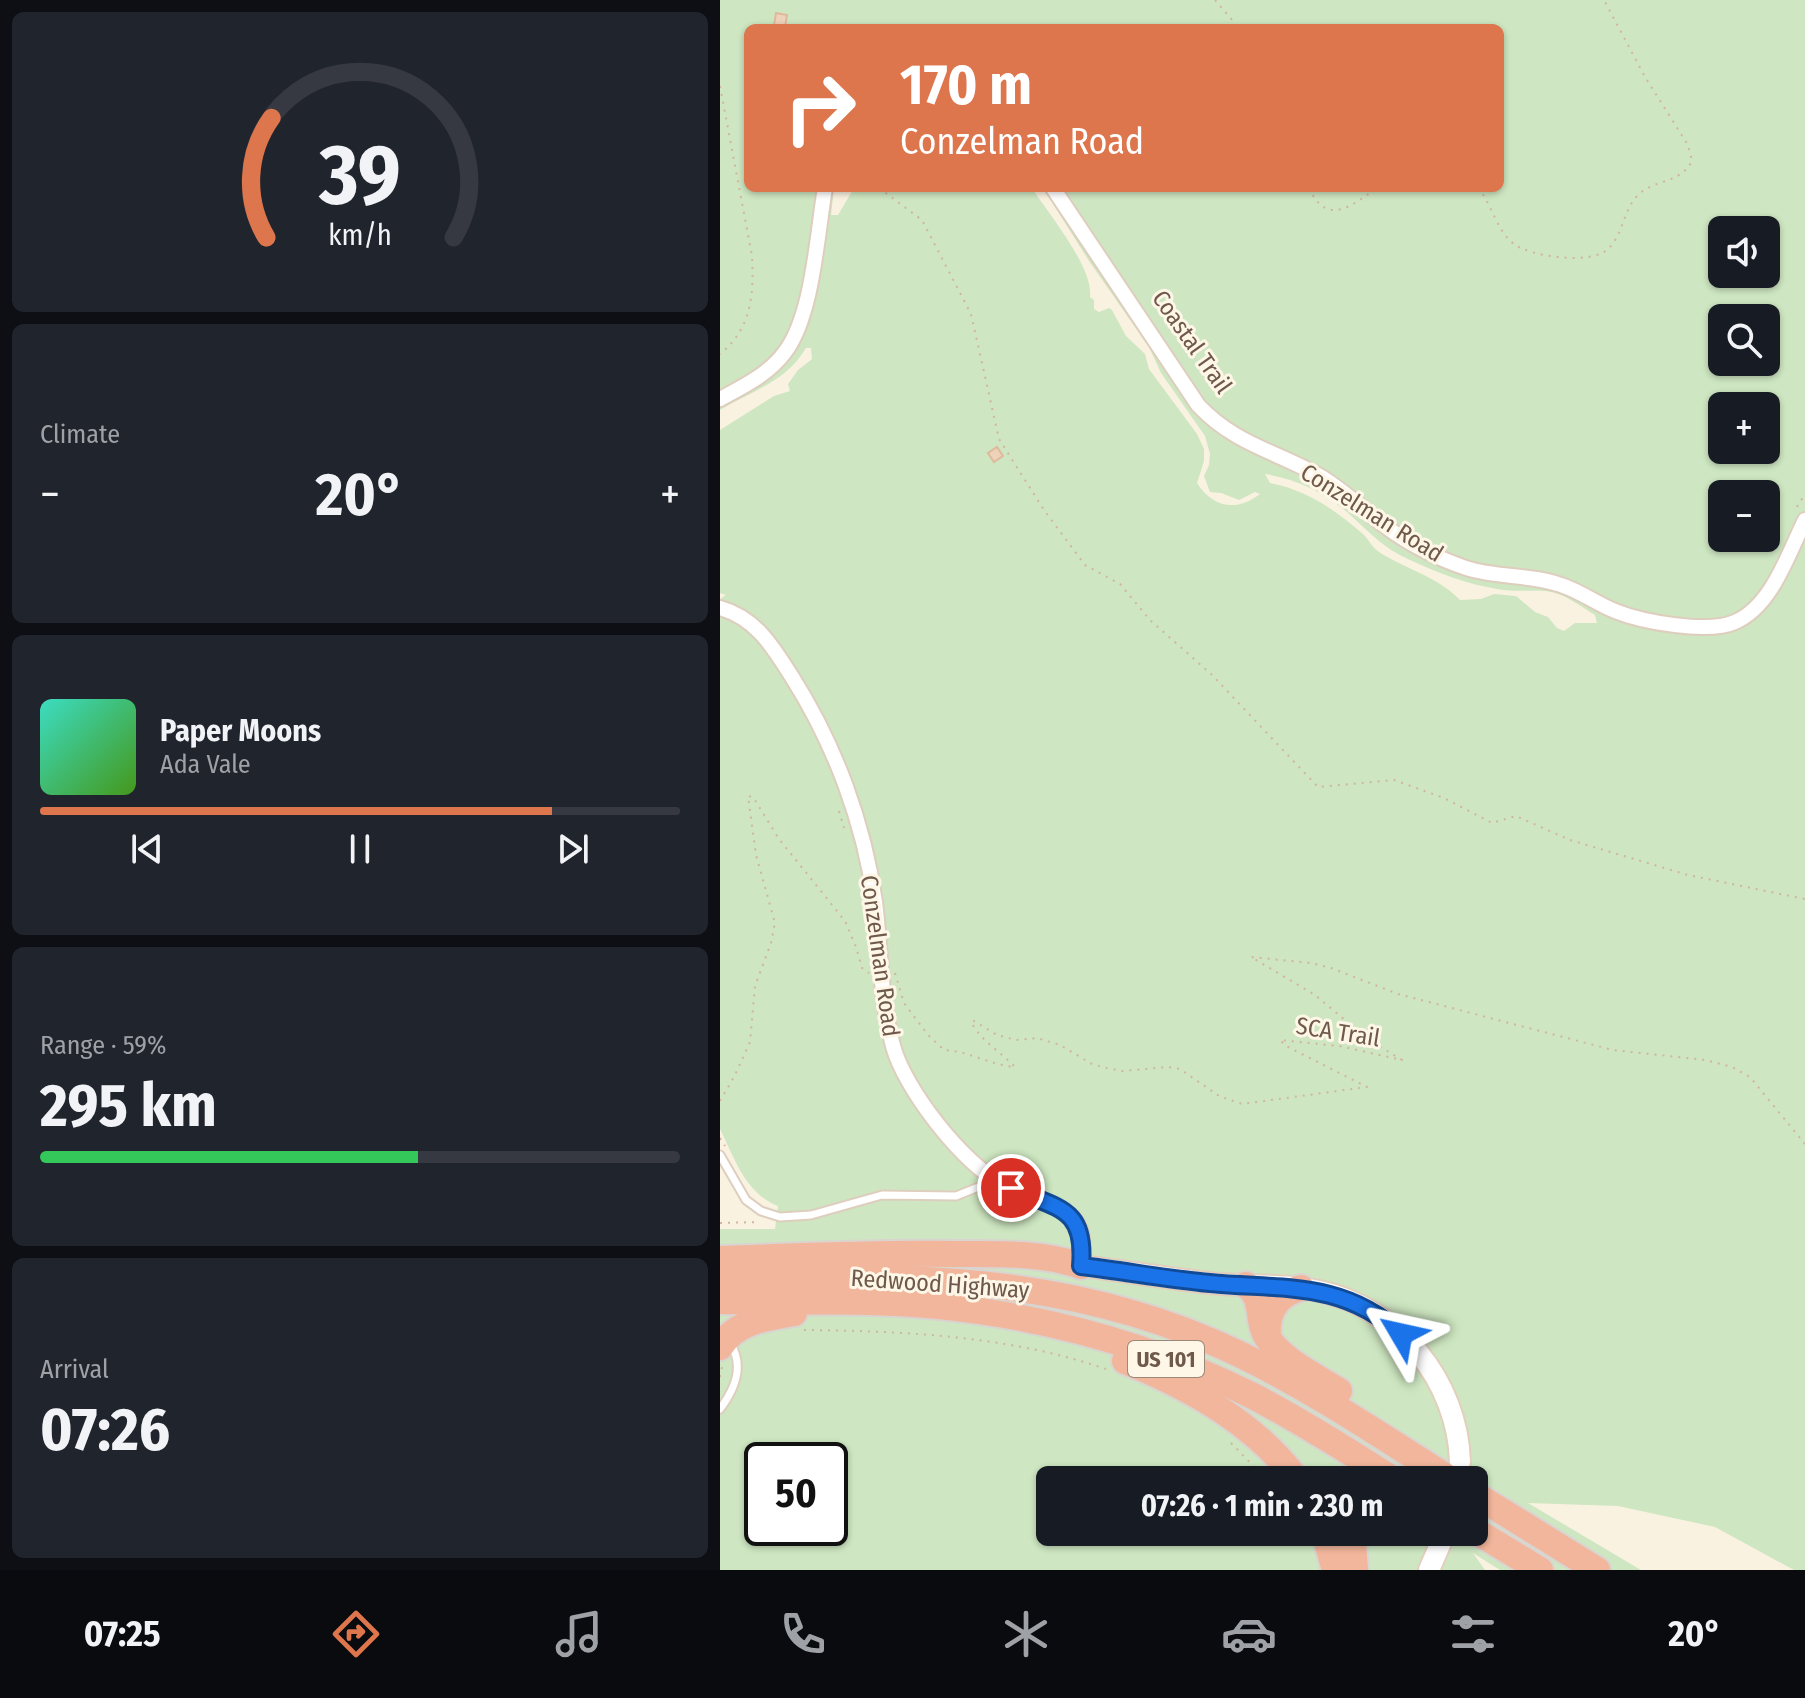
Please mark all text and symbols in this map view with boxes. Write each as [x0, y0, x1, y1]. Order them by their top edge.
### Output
text: 170 m [900, 52, 1032, 119]
icon: right [768, 56, 872, 160]
text: Conzelman Road [900, 120, 1144, 164]
text: 39 [318, 125, 401, 225]
map controls [1708, 216, 1780, 552]
button: sound [1708, 216, 1780, 288]
text: km/h [328, 218, 392, 253]
street label: Coastal Trail [1146, 285, 1238, 399]
button: search [1708, 304, 1780, 376]
button: + [1708, 392, 1780, 464]
text: Climate [40, 419, 120, 450]
street label: Conzelman Road [1296, 458, 1448, 568]
text: 20° [316, 459, 404, 531]
text: − [40, 468, 60, 521]
text: + [660, 468, 680, 521]
button: − [1708, 480, 1780, 552]
text: Paper Moons [160, 713, 321, 749]
text: Ada Vale [160, 749, 251, 780]
icon: previous [125, 827, 169, 871]
icon: pause [338, 827, 382, 871]
icon: next [551, 827, 595, 871]
street label: Conzelman Road [855, 873, 905, 1039]
street label: SCA Trail [1294, 1012, 1382, 1052]
text: Range · 59% [40, 1030, 166, 1061]
text: 295 km [40, 1070, 217, 1142]
pin [977, 1154, 1045, 1222]
icon: arrive [989, 1166, 1033, 1210]
street label: Redwood Highway [850, 1264, 1031, 1304]
position arrow [1359, 1292, 1443, 1376]
road number: US 101 [1128, 1341, 1204, 1377]
text: Arrival [40, 1354, 109, 1385]
text: 07:26 [40, 1394, 170, 1466]
speed limit sign: 50 [744, 1442, 848, 1546]
text: 07:26 · 1 min · 230 m [1141, 1488, 1383, 1524]
icon: directions [328, 1606, 384, 1662]
icon: music [551, 1606, 607, 1662]
icon: phone [775, 1606, 831, 1662]
icon: climate [998, 1606, 1054, 1662]
icon: car [1221, 1606, 1277, 1662]
icon: filters [1445, 1606, 1501, 1662]
text: 07:25 [84, 1612, 161, 1656]
text: 20° [1668, 1612, 1721, 1656]

